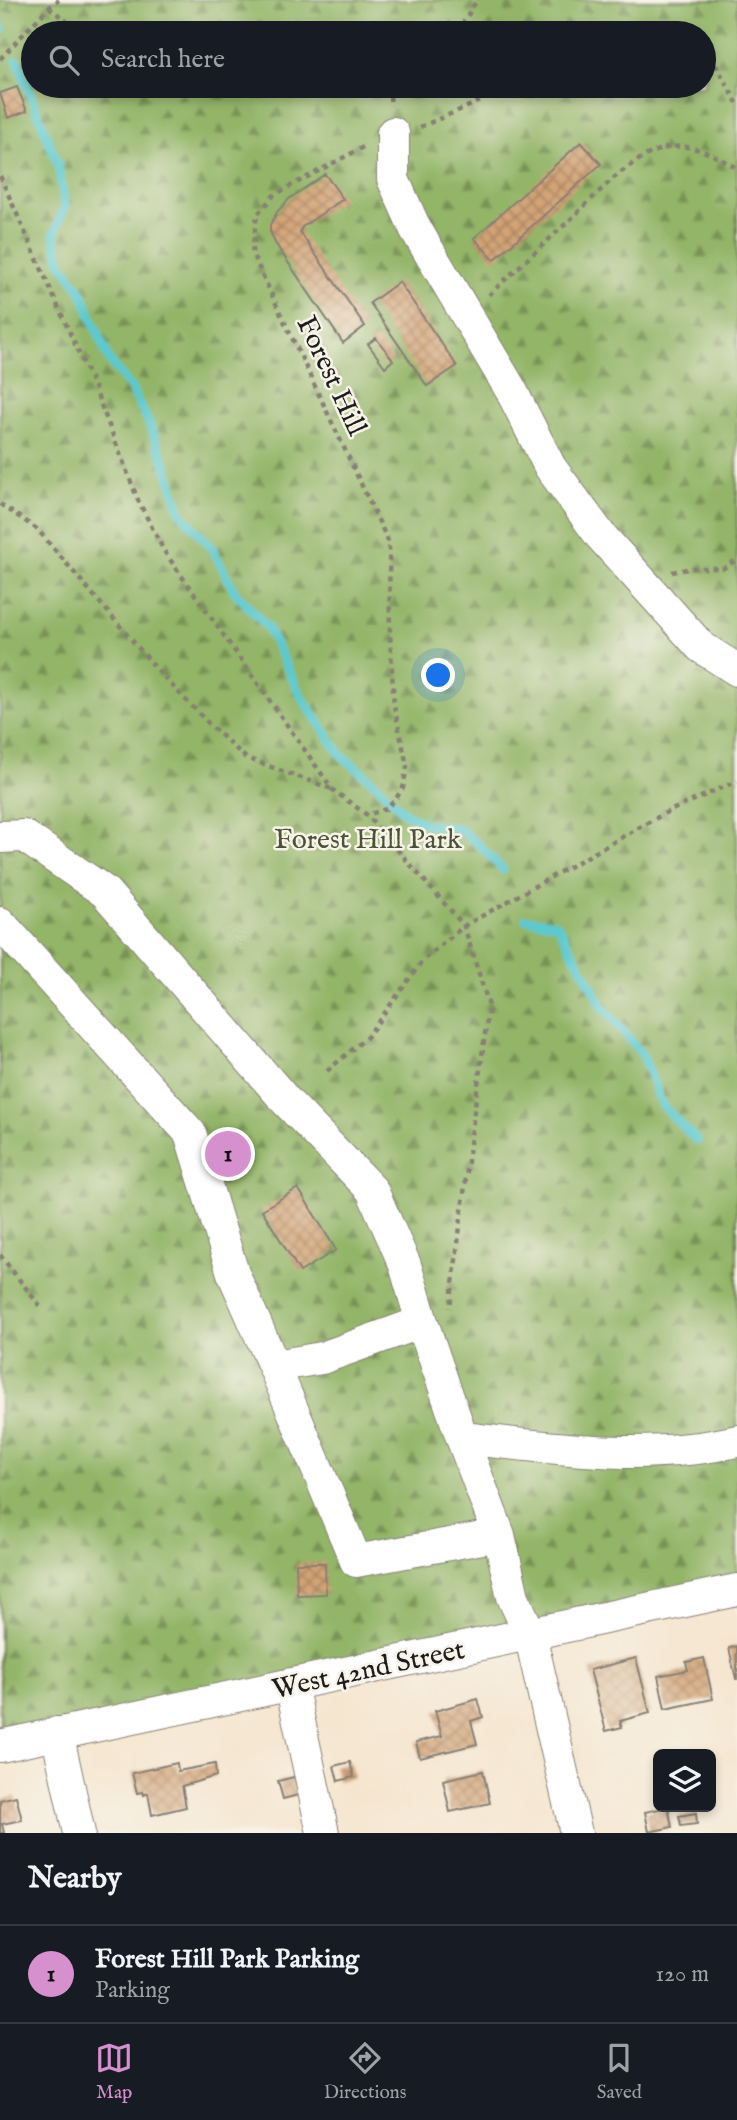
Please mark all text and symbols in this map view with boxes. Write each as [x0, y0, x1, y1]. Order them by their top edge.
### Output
search box [21, 21, 716, 98]
icon: search [45, 41, 83, 79]
text: Search here [101, 43, 225, 76]
street label: Forest Hill [288, 311, 374, 442]
your location [421, 658, 455, 692]
park label: Forest Hill Park [274, 823, 463, 858]
pin: 1 [205, 1128, 251, 1180]
street label: West 42nd Street [269, 1633, 468, 1708]
map controls [653, 1749, 716, 1812]
button: layers [653, 1749, 716, 1812]
text: Nearby [28, 1860, 121, 1898]
text: Forest Hill Park Parking [95, 1943, 359, 1976]
text: 1 [47, 1960, 55, 1989]
text: 120 m [656, 1960, 709, 1989]
text: Parking [95, 1976, 170, 2005]
tab: Map [95, 2039, 133, 2105]
tab: Directions [324, 2039, 406, 2105]
tab: Saved [597, 2039, 642, 2105]

